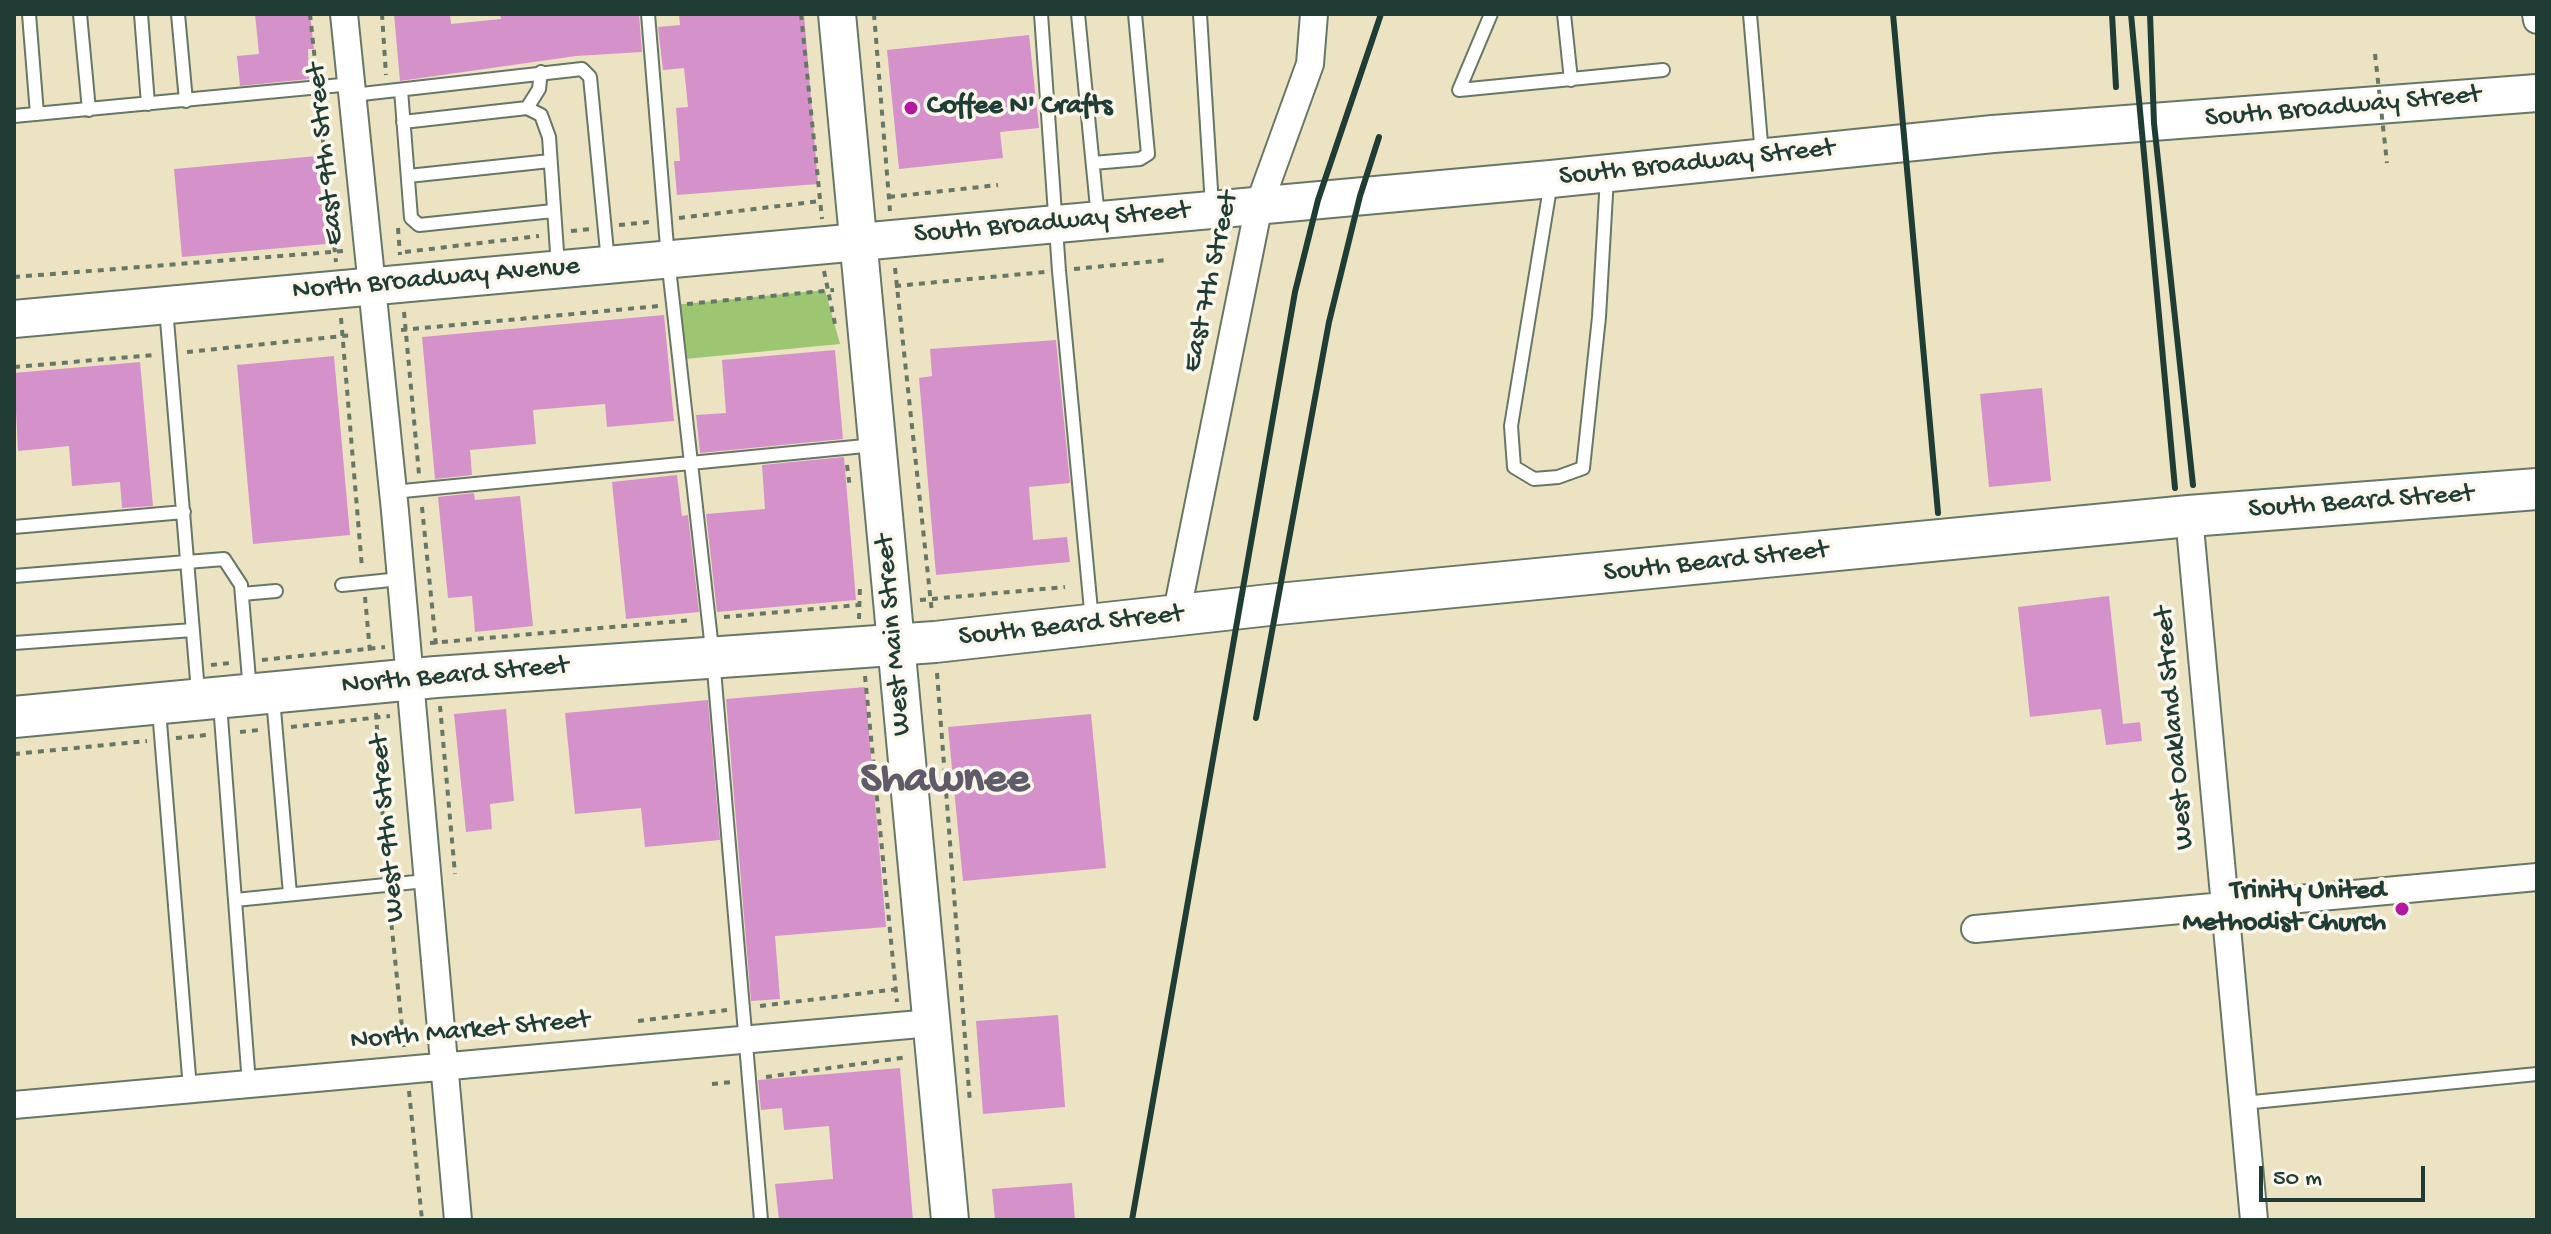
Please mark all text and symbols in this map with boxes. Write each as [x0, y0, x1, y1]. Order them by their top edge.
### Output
street label: East 9th Street [301, 61, 353, 247]
street label: South Broadway Street [2204, 79, 2482, 137]
place label: Coffee N' Crafts [927, 91, 1112, 125]
marker: Coffee N' Crafts [902, 99, 920, 117]
street label: South Broadway Street [1558, 133, 1836, 195]
street label: East 7th Street [1176, 189, 1248, 375]
street label: South Broadway Street [913, 195, 1191, 253]
street label: North Broadway Avenue [291, 251, 581, 309]
street label: South Beard Street [2247, 478, 2475, 528]
street label: West Main Street [869, 533, 921, 737]
street label: South Beard Street [1602, 534, 1830, 592]
street label: South Beard Street [957, 598, 1185, 656]
street label: West Oakland Street [2149, 605, 2203, 851]
street label: North Beard Street [340, 650, 570, 704]
street label: West 9th Street [364, 733, 414, 923]
district label: Shawnee [861, 756, 1029, 808]
place label: Trinity United Methodist Church [2182, 876, 2386, 942]
marker: Trinity United Methodist Church [2393, 900, 2411, 918]
street label: North Market Street [349, 1005, 591, 1059]
scale bar [2263, 1150, 2429, 1200]
text: 50 m [2273, 1165, 2322, 1194]

